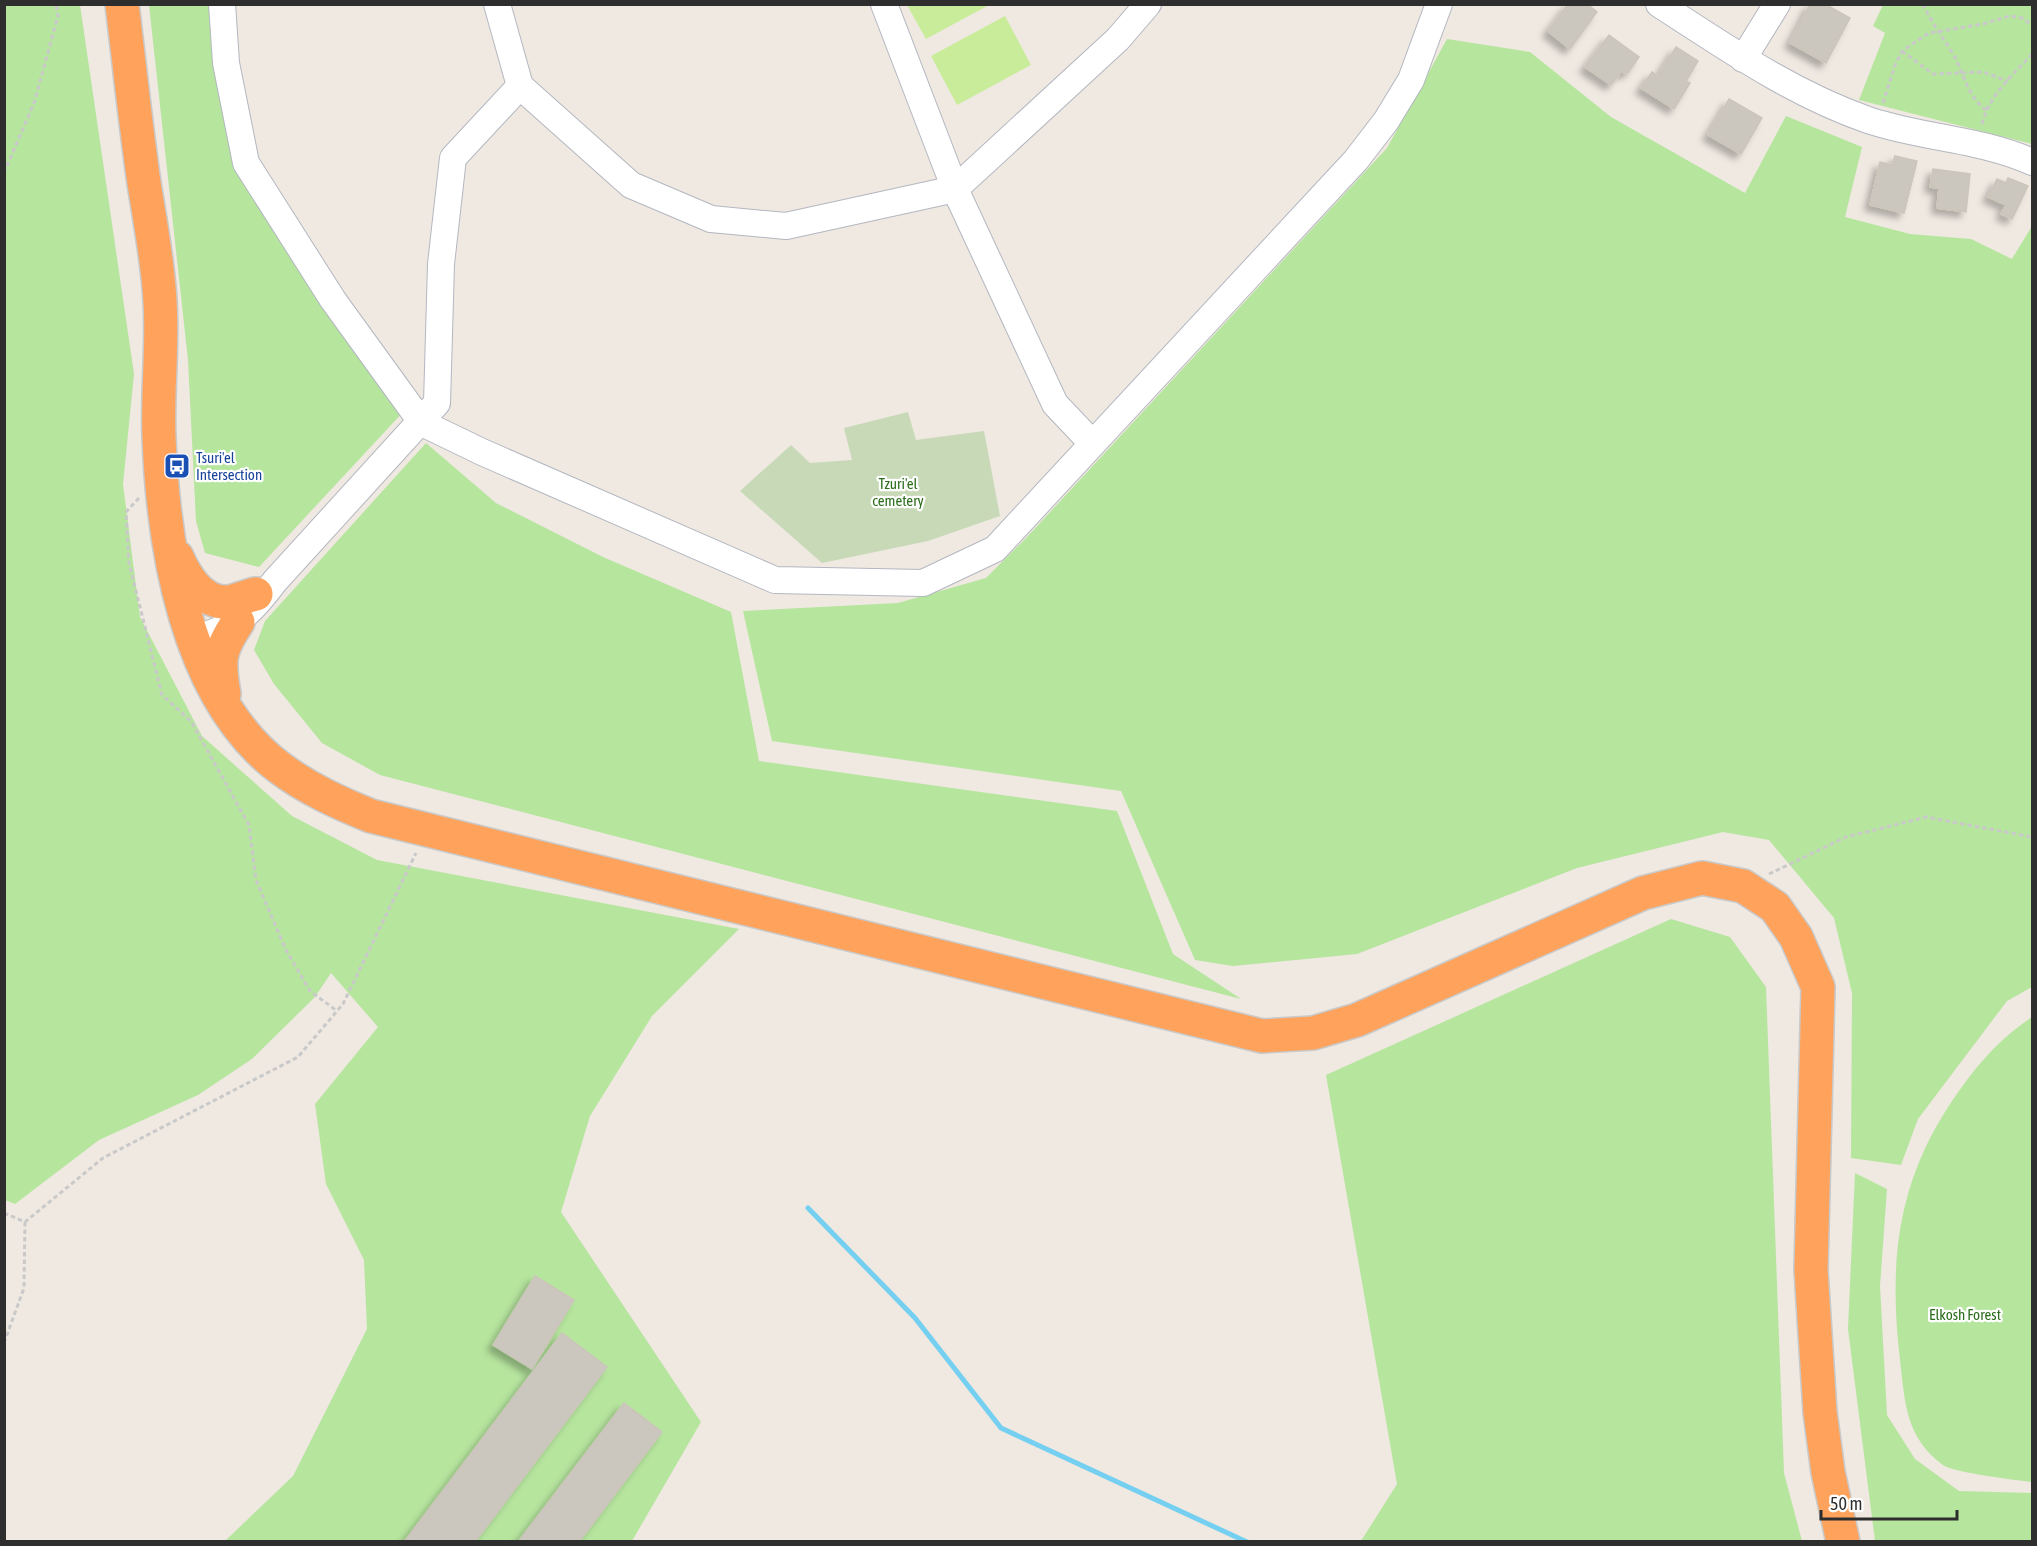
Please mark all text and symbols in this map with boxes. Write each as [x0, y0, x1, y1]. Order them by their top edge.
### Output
place label: Tsuri'el Intersection [196, 449, 262, 483]
bus stop icon: Tsuri'el Intersection [162, 451, 192, 481]
park label: Tzuri'el cemetery [872, 475, 924, 509]
park label: Elkosh Forest [1929, 1306, 2001, 1323]
scale bar [1821, 1483, 1958, 1521]
text: 50 m [1830, 1493, 1862, 1514]

